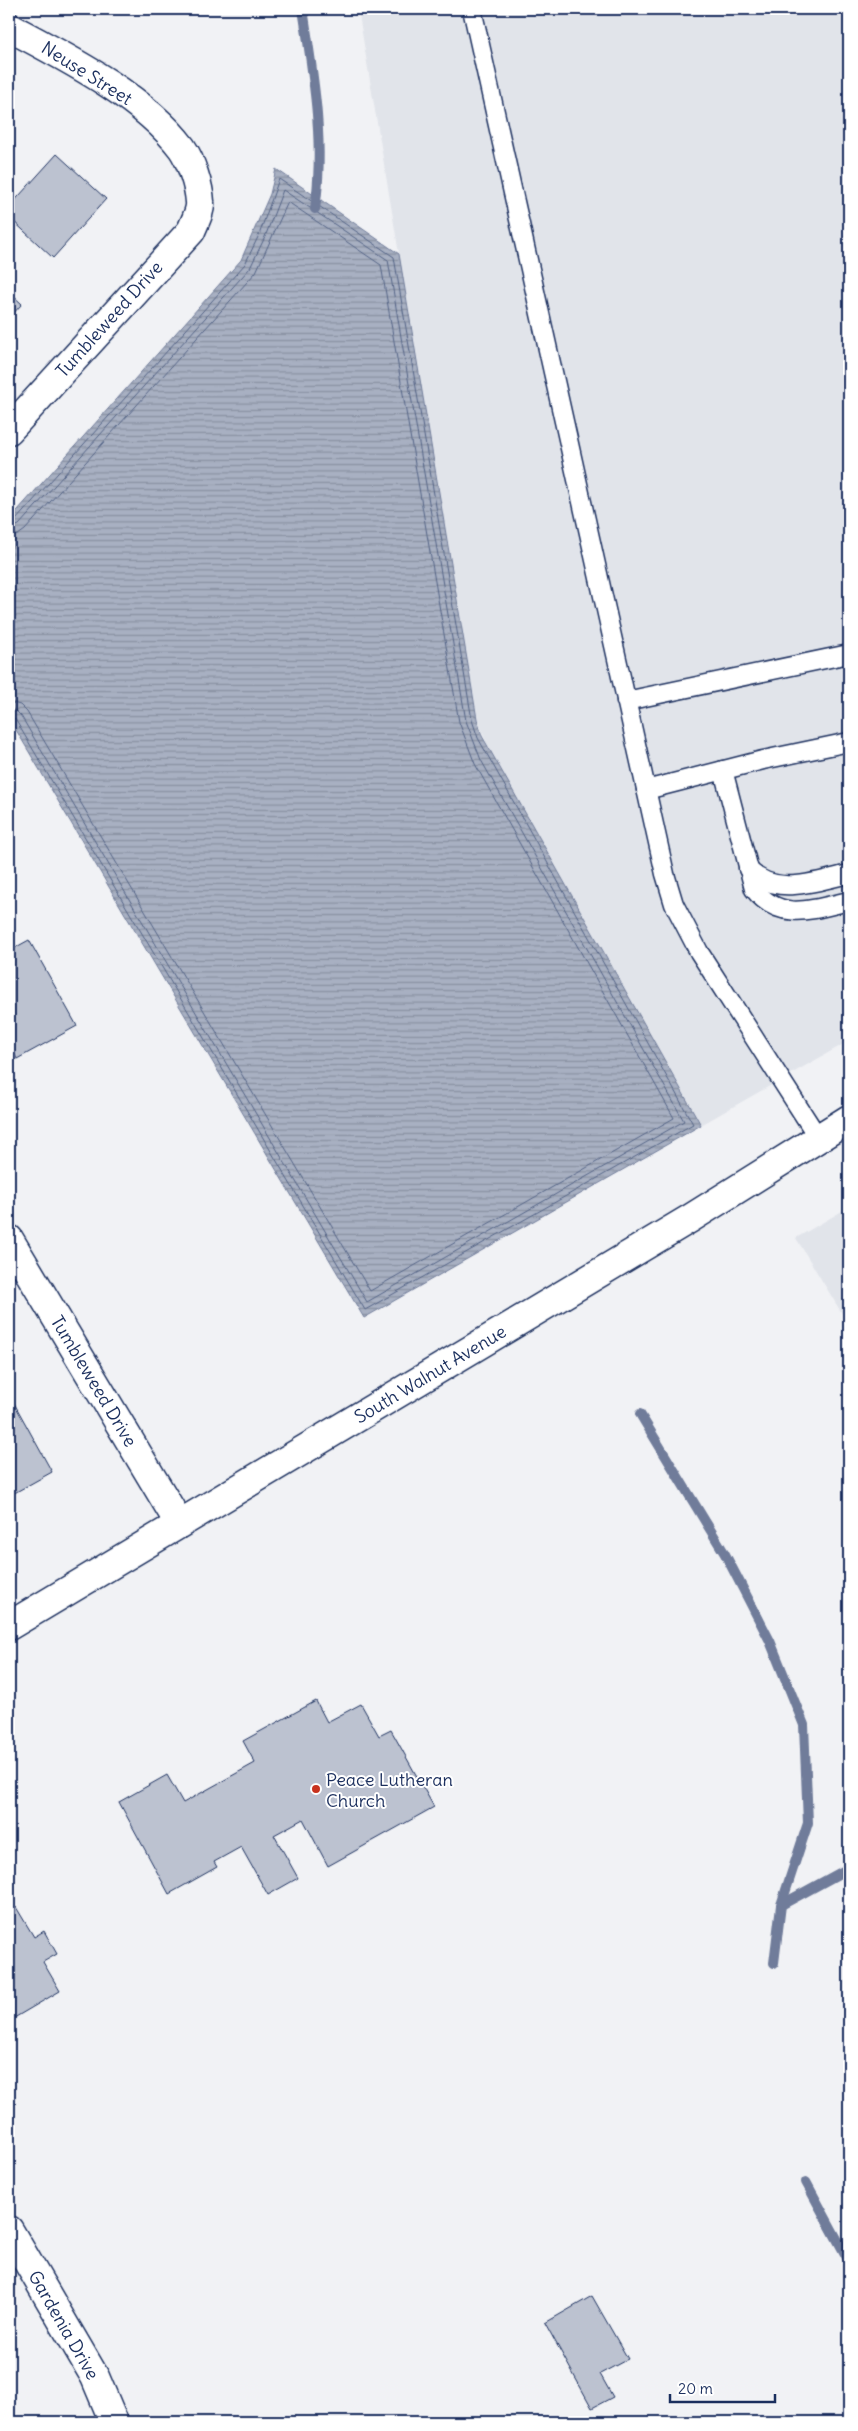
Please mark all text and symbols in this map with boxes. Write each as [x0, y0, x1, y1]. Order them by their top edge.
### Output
street label: Neuse Street [37, 36, 137, 110]
street label: Tumbleweed Drive [51, 256, 167, 382]
street label: Tumbleweed Drive [46, 1311, 142, 1451]
street label: South Walnut Avenue [350, 1320, 510, 1428]
place label: Peace Lutheran Church [326, 1768, 453, 1812]
marker: Peace Lutheran Church [310, 1783, 322, 1795]
street label: Gardenia Drive [23, 2266, 105, 2384]
scale bar [670, 2371, 776, 2403]
text: 20 m [678, 2379, 713, 2398]

